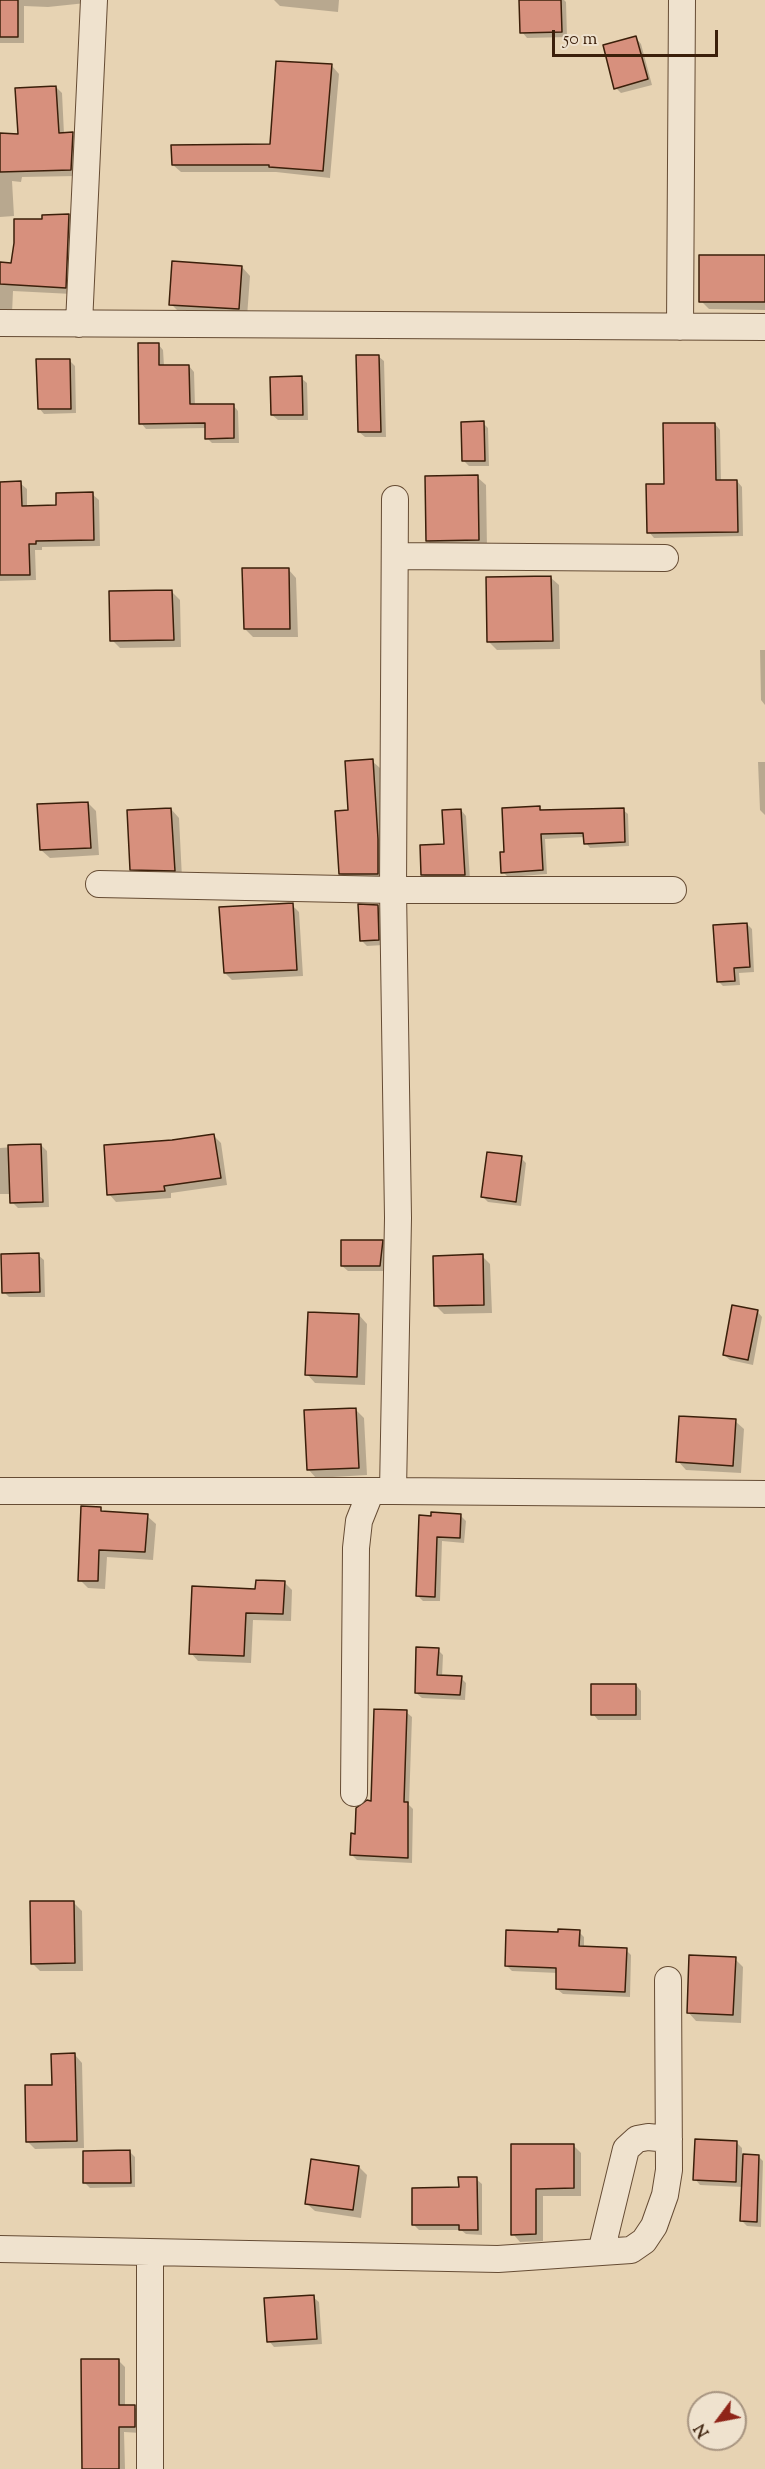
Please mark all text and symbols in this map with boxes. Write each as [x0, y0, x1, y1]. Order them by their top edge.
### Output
scale bar [555, 18, 722, 56]
text: 50 m [563, 27, 597, 53]
north arrow [687, 2391, 747, 2451]
text: N [690, 2418, 716, 2441]

